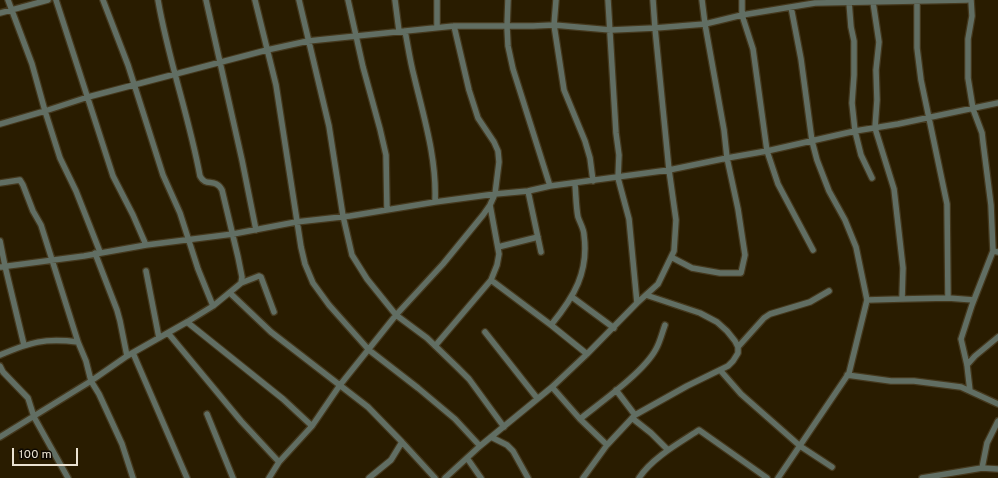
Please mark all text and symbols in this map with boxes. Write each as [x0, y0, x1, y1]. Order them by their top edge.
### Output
scale bar [14, 440, 80, 466]
text: 100 m [19, 447, 52, 463]

